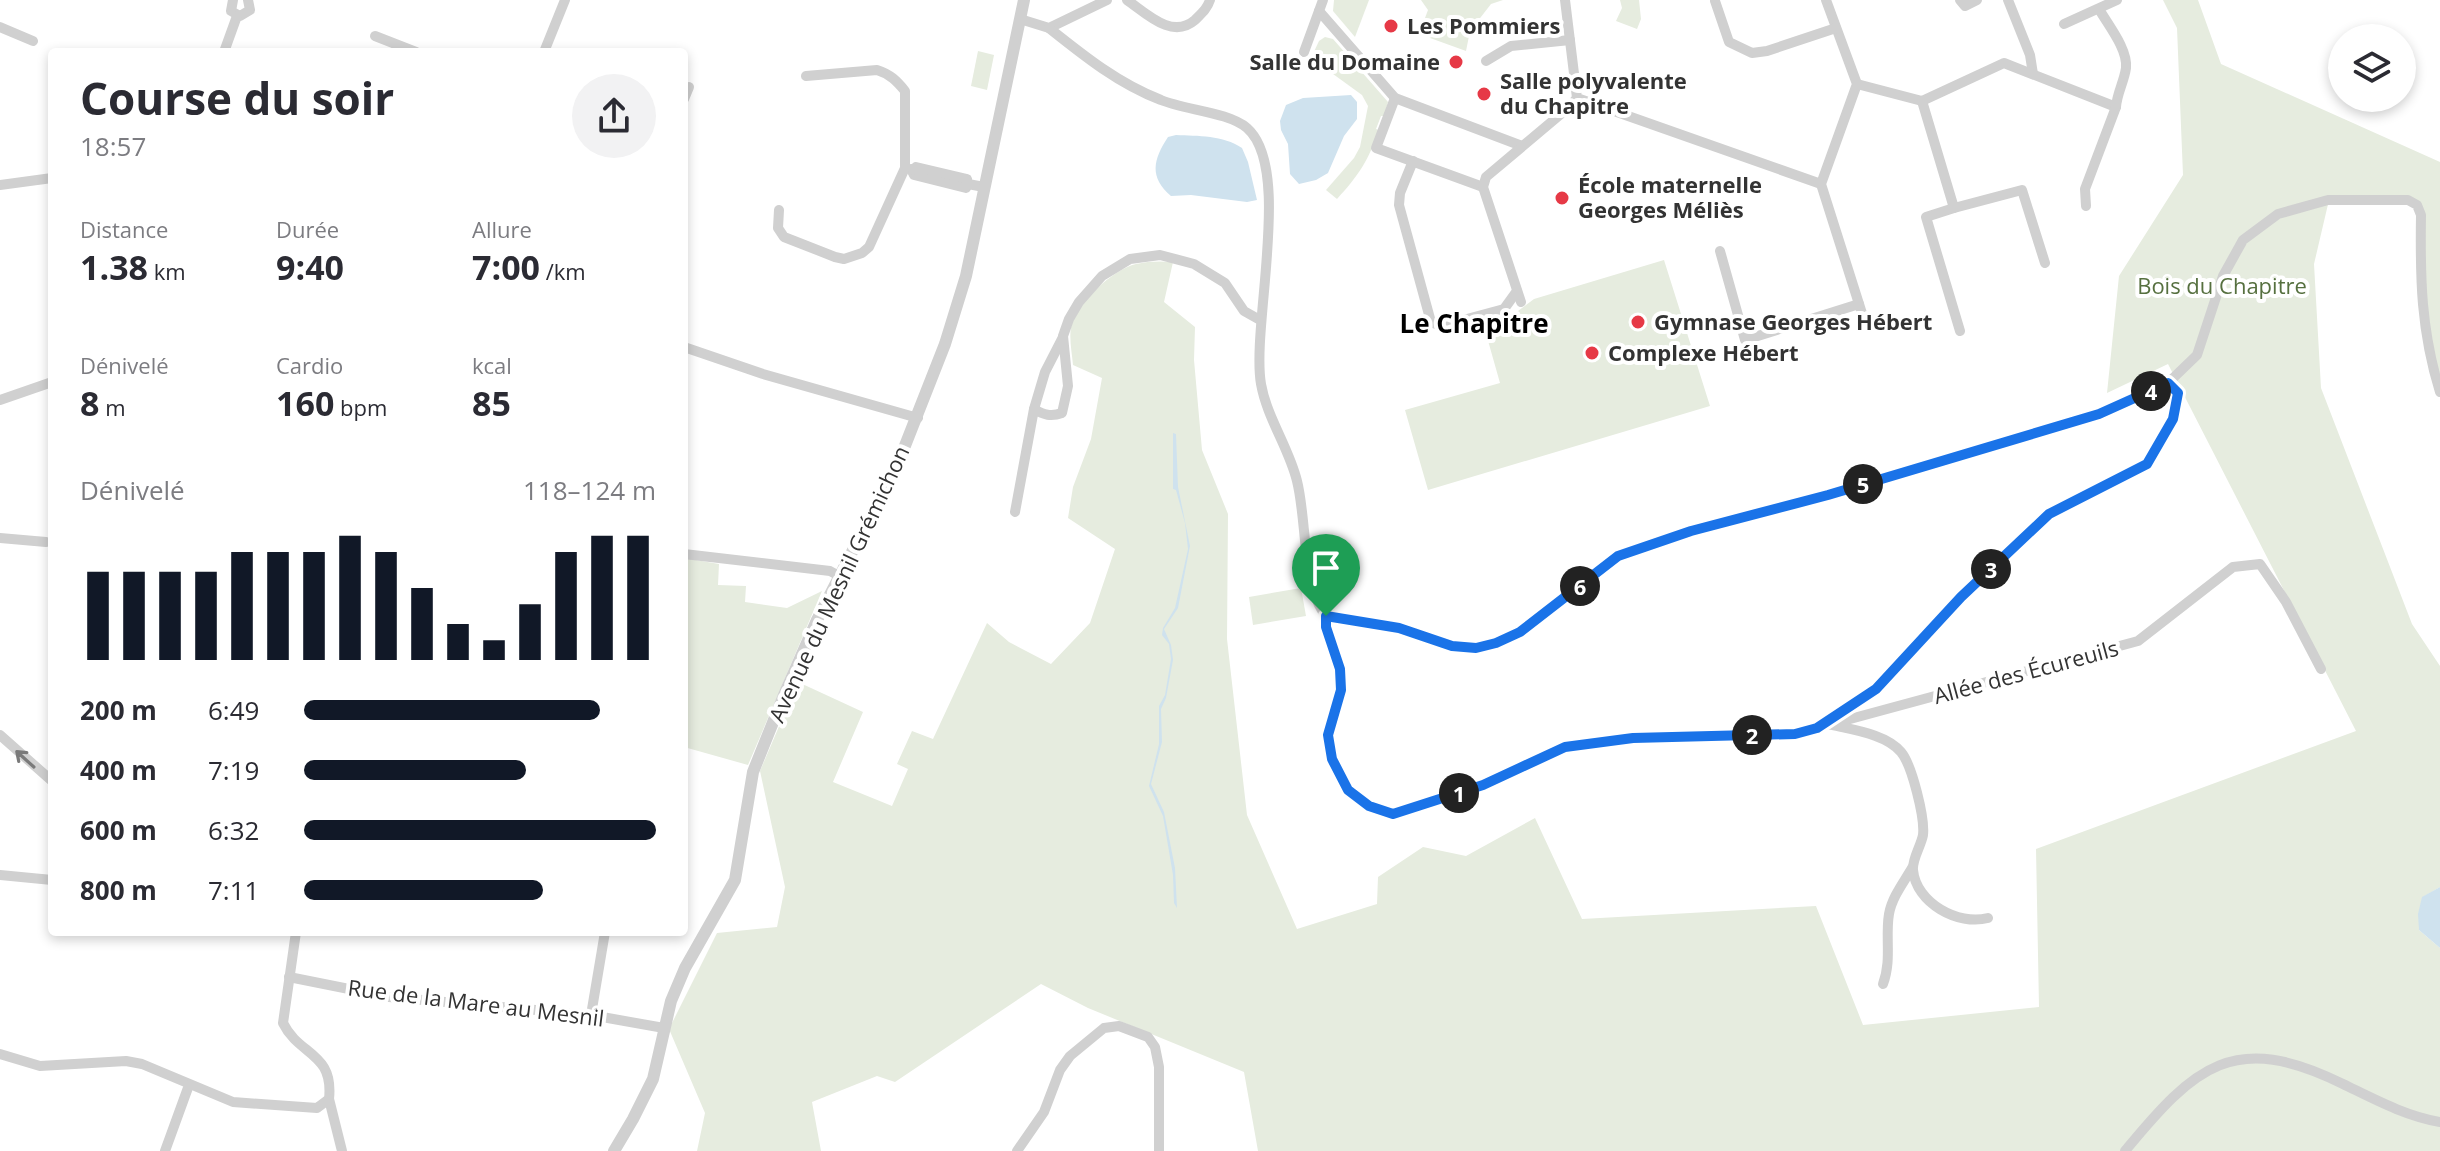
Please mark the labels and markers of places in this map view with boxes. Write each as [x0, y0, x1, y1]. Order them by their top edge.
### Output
place label: Les Pommiers [1407, 10, 1560, 40]
marker: Les Pommiers [1382, 17, 1400, 35]
place label: Salle du Domaine [1249, 46, 1440, 76]
marker: Salle du Domaine [1447, 53, 1465, 71]
place label: Salle polyvalente du Chapitre [1500, 65, 1687, 120]
marker: Salle polyvalente du Chapitre [1475, 85, 1493, 103]
place label: École maternelle Georges Méliès [1578, 169, 1762, 224]
marker: École maternelle Georges Méliès [1553, 189, 1571, 207]
place label: Gymnase Georges Hébert [1654, 306, 1932, 336]
marker: Gymnase Georges Hébert [1629, 313, 1647, 331]
place label: Complexe Hébert [1608, 337, 1799, 367]
marker: Complexe Hébert [1583, 344, 1601, 362]
pin: 4 [2131, 371, 2171, 411]
pin: 5 [1843, 464, 1883, 504]
pin [1292, 534, 1360, 616]
pin: 3 [1971, 549, 2011, 589]
pin: 6 [1560, 566, 1600, 606]
pin: 2 [1732, 715, 1772, 755]
pin: 1 [1439, 773, 1479, 813]

